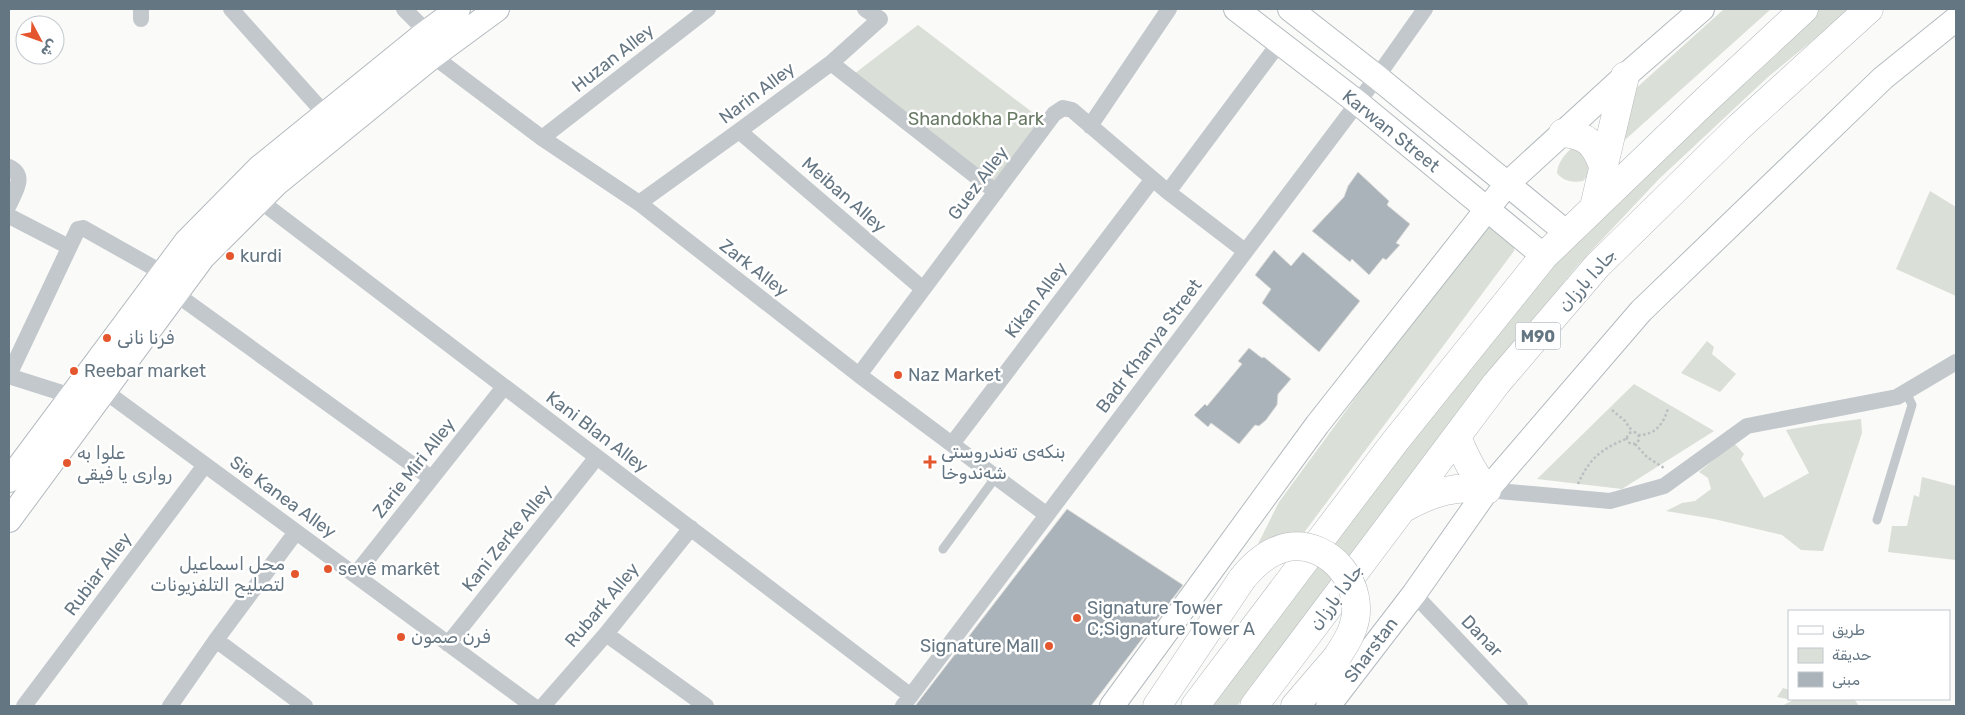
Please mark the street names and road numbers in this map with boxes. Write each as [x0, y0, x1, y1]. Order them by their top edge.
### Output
street label: Huzan Alley [568, 19, 658, 97]
street label: Narin Alley [715, 57, 799, 129]
street label: Karwan Street [1338, 85, 1444, 177]
street label: Guez Alley [943, 142, 1013, 224]
street label: Meiban Alley [797, 152, 891, 238]
street label: Zark Alley [715, 234, 793, 302]
street label: جادا بارزان [1553, 244, 1621, 316]
street label: Kikan Alley [1000, 258, 1072, 342]
street label: Badr Khanya Street [1092, 275, 1206, 417]
road number: M90 [1516, 322, 1560, 350]
street label: Kani Blan Alley [542, 387, 652, 478]
street label: Zarie Miri Alley [368, 414, 460, 522]
street label: Sie Kanea Alley [226, 451, 340, 543]
street label: Kani Zerke Alley [457, 480, 557, 596]
street label: Rubiar Alley [60, 528, 136, 620]
street label: Rubark Alley [560, 558, 644, 652]
street label: جادا بارزان [1304, 560, 1368, 634]
street label: Danar [1457, 610, 1507, 662]
street label: Sharstan [1339, 613, 1403, 687]

